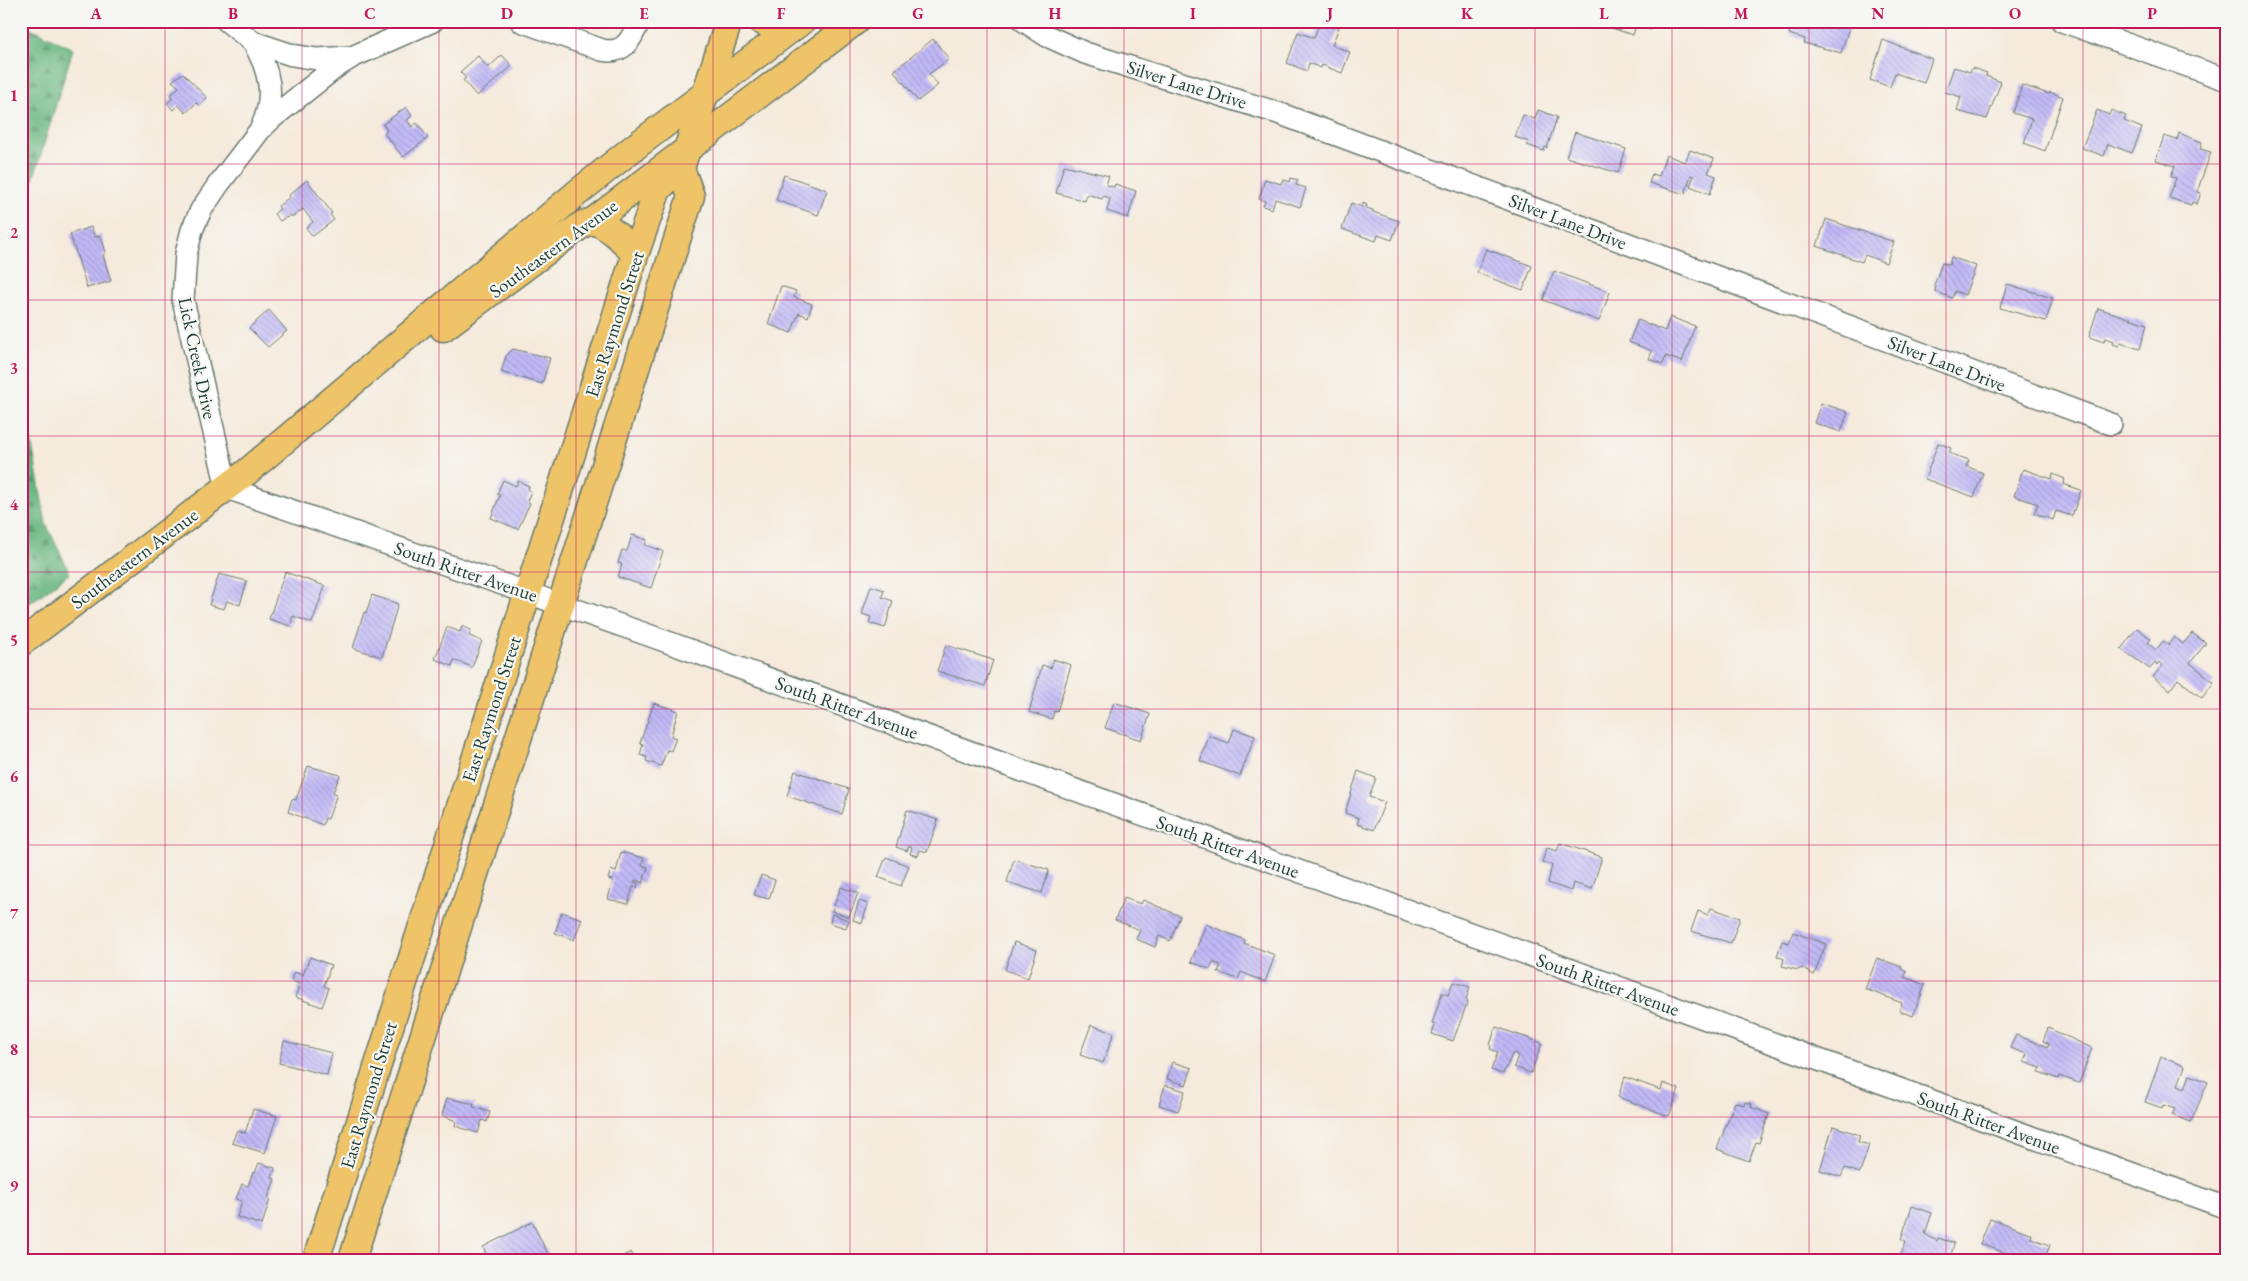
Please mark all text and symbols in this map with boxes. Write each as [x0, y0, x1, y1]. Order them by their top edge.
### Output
text: A [89, 3, 102, 24]
text: B [228, 3, 238, 24]
text: C [364, 3, 376, 24]
text: D [501, 3, 513, 24]
text: E [639, 3, 649, 24]
text: F [777, 3, 786, 24]
text: G [912, 3, 924, 24]
text: H [1049, 3, 1062, 24]
text: I [1190, 3, 1196, 24]
text: J [1325, 3, 1333, 24]
text: K [1461, 3, 1474, 24]
text: L [1599, 3, 1609, 24]
text: M [1734, 3, 1749, 24]
text: N [1872, 3, 1885, 24]
text: O [2009, 3, 2021, 24]
text: P [2147, 3, 2157, 24]
street label: Silver Lane Drive [1124, 54, 1250, 115]
text: 1 [10, 85, 18, 106]
street label: Silver Lane Drive [1505, 188, 1630, 255]
street label: Southeastern Avenue [484, 193, 623, 304]
text: 2 [10, 222, 19, 243]
street label: East Raymond Street [579, 248, 650, 400]
street label: Lick Creek Drive [172, 295, 223, 421]
street label: Silver Lane Drive [1884, 330, 2009, 397]
text: 3 [10, 358, 18, 379]
text: 4 [10, 494, 19, 515]
street label: Southeastern Avenue [66, 502, 203, 614]
street label: South Ritter Avenue [391, 535, 541, 608]
text: 5 [10, 630, 18, 651]
street label: East Raymond Street [456, 633, 527, 785]
street label: South Ritter Avenue [772, 670, 922, 745]
text: 6 [10, 766, 19, 787]
street label: South Ritter Avenue [1153, 809, 1303, 884]
text: 7 [10, 903, 19, 924]
street label: South Ritter Avenue [1533, 947, 1683, 1022]
street label: East Raymond Street [334, 1019, 403, 1172]
text: 8 [10, 1039, 18, 1060]
street label: South Ritter Avenue [1914, 1085, 2064, 1160]
text: 9 [10, 1175, 19, 1196]

